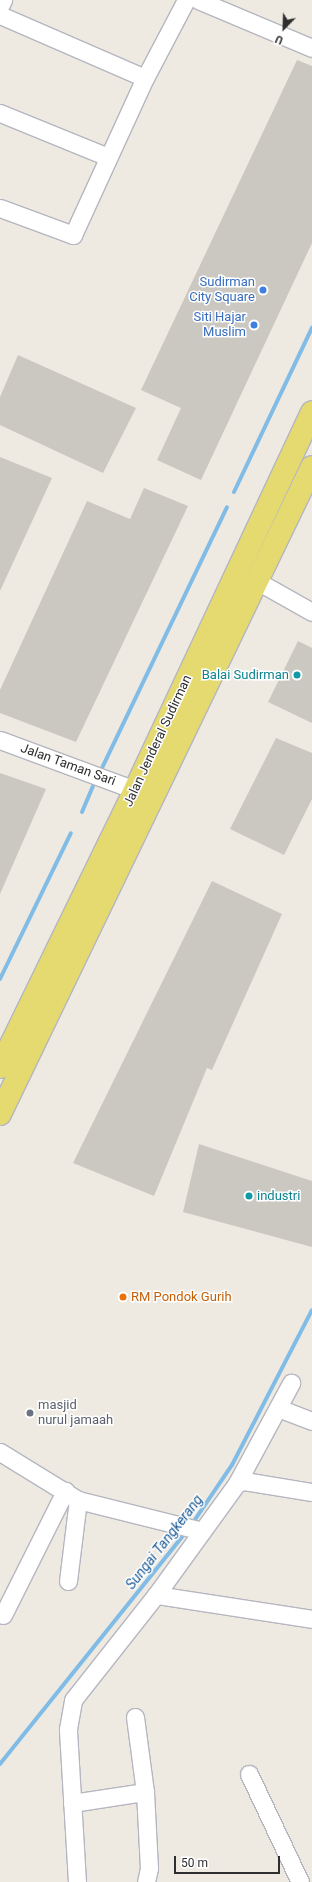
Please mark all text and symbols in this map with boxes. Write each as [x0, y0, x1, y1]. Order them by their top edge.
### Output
north arrow [264, 8, 304, 48]
text: U [273, 32, 285, 47]
place label: Sudirman City Square [189, 275, 255, 306]
marker: Sudirman City Square [258, 285, 268, 295]
place label: Siti Hajar Muslim [194, 310, 246, 341]
marker: Siti Hajar Muslim [249, 320, 259, 330]
place label: Balai Sudirman [202, 667, 289, 683]
marker: Balai Sudirman [292, 670, 302, 680]
street label: Jalan Jenderal Sudirman [121, 673, 195, 809]
street label: Jalan Taman Sari [18, 741, 118, 789]
place label: industri [257, 1188, 300, 1204]
marker: industri [244, 1191, 254, 1201]
place label: RM Pondok Gurih [131, 1289, 232, 1305]
marker: RM Pondok Gurih [118, 1292, 128, 1302]
place label: masjid nurul jamaah [38, 1398, 113, 1429]
marker: masjid nurul jamaah [25, 1408, 35, 1418]
water label: Sungai Tangkerang [122, 1491, 206, 1593]
scale bar [176, 1848, 282, 1874]
text: 50 m [181, 1856, 208, 1870]

